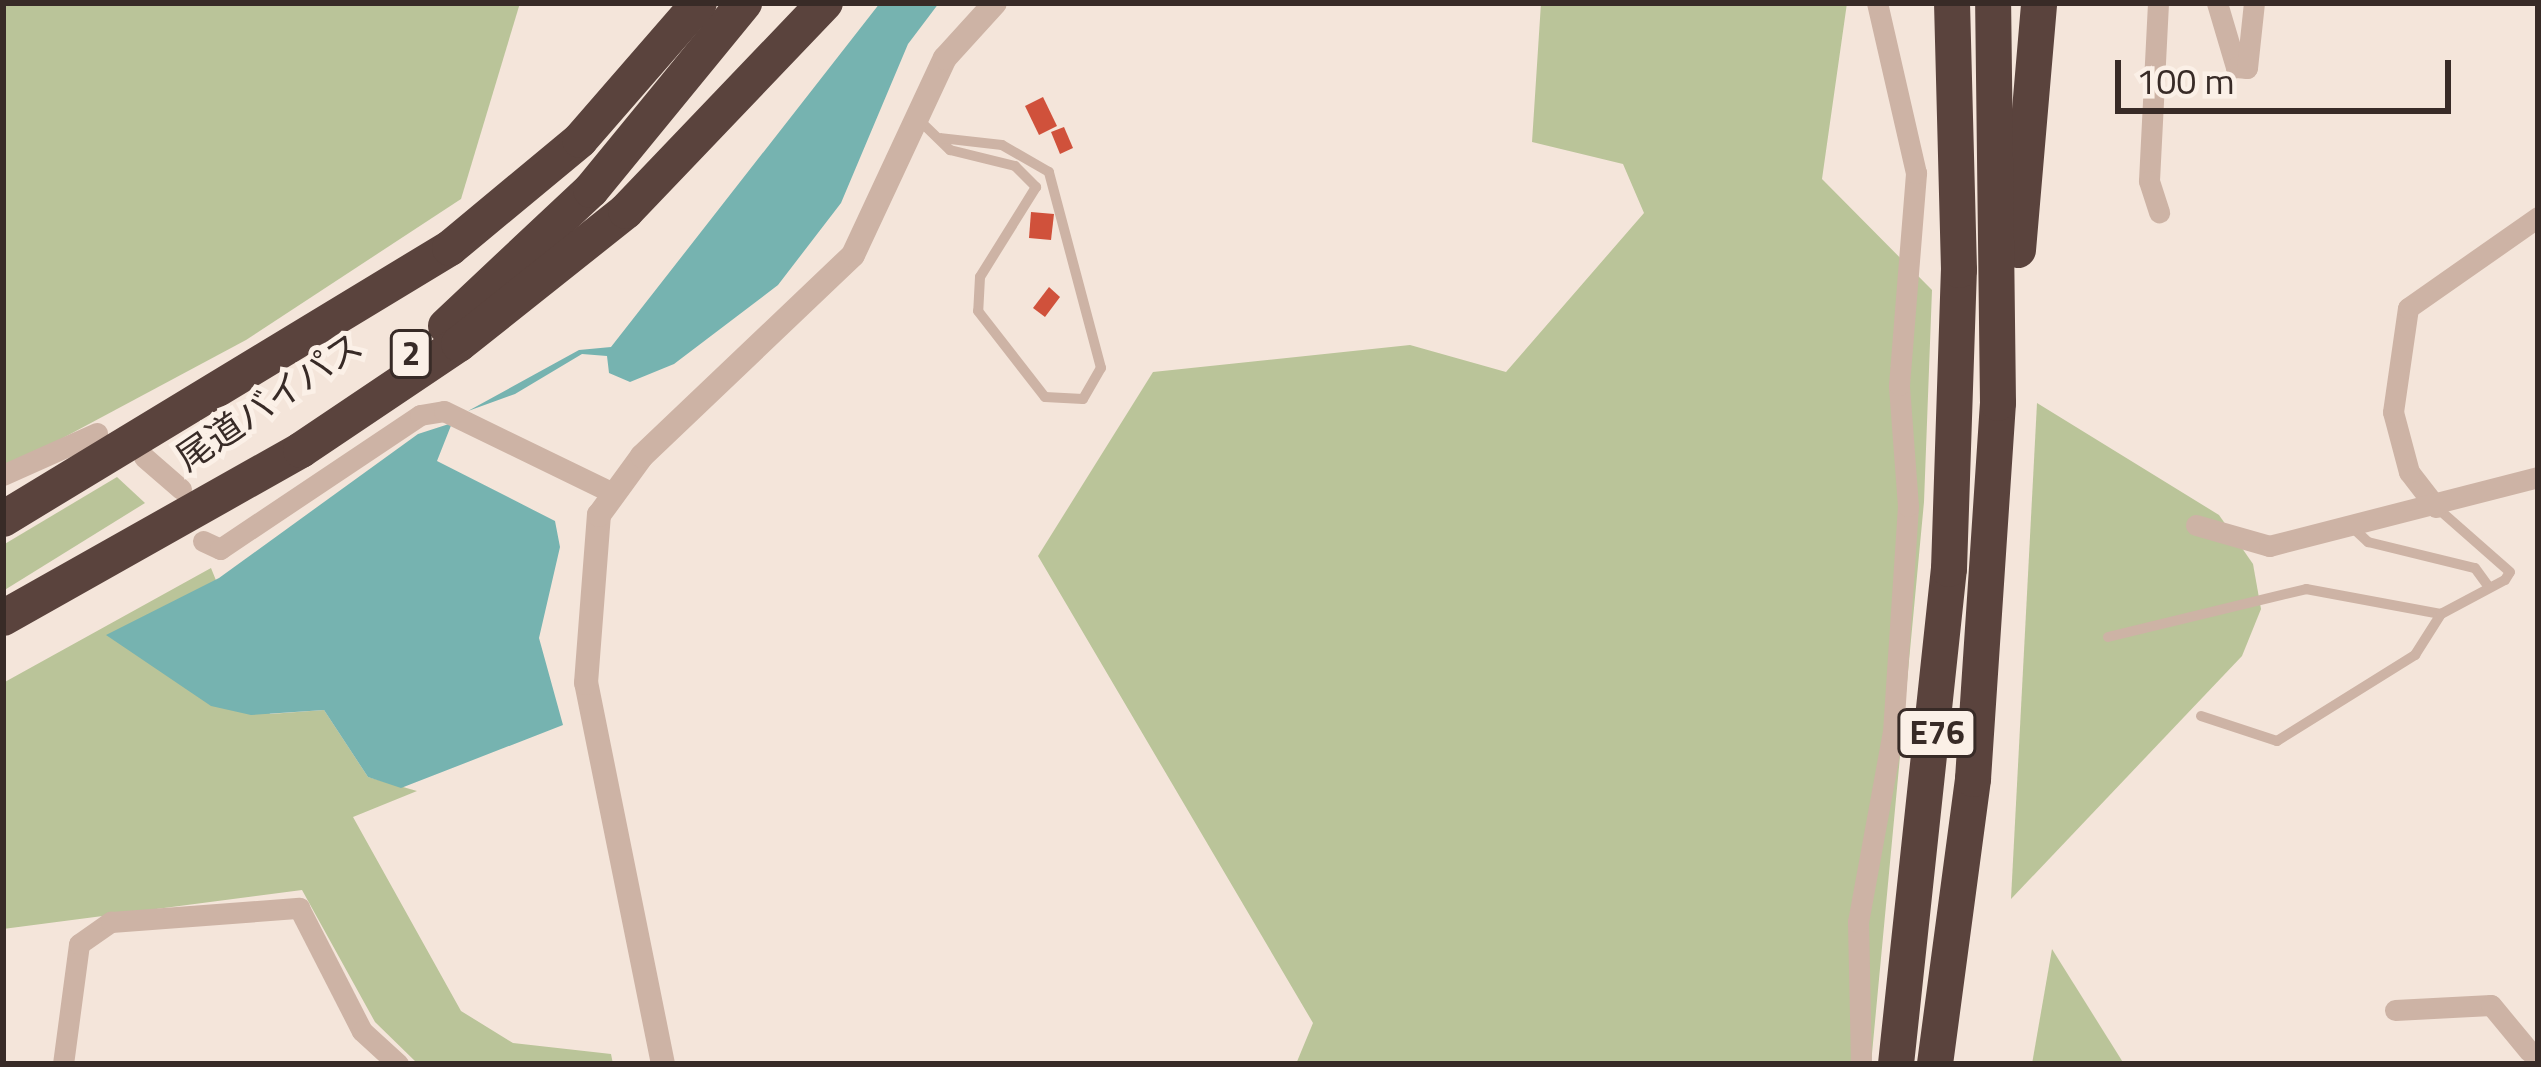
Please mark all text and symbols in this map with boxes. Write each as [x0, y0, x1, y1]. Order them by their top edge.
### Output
scale bar [2121, 36, 2457, 110]
text: 100 m [2136, 53, 2235, 108]
street label: 尾道バイパス [167, 323, 371, 479]
road number: 2 [387, 327, 435, 381]
road number: E76 [1895, 706, 1979, 760]

